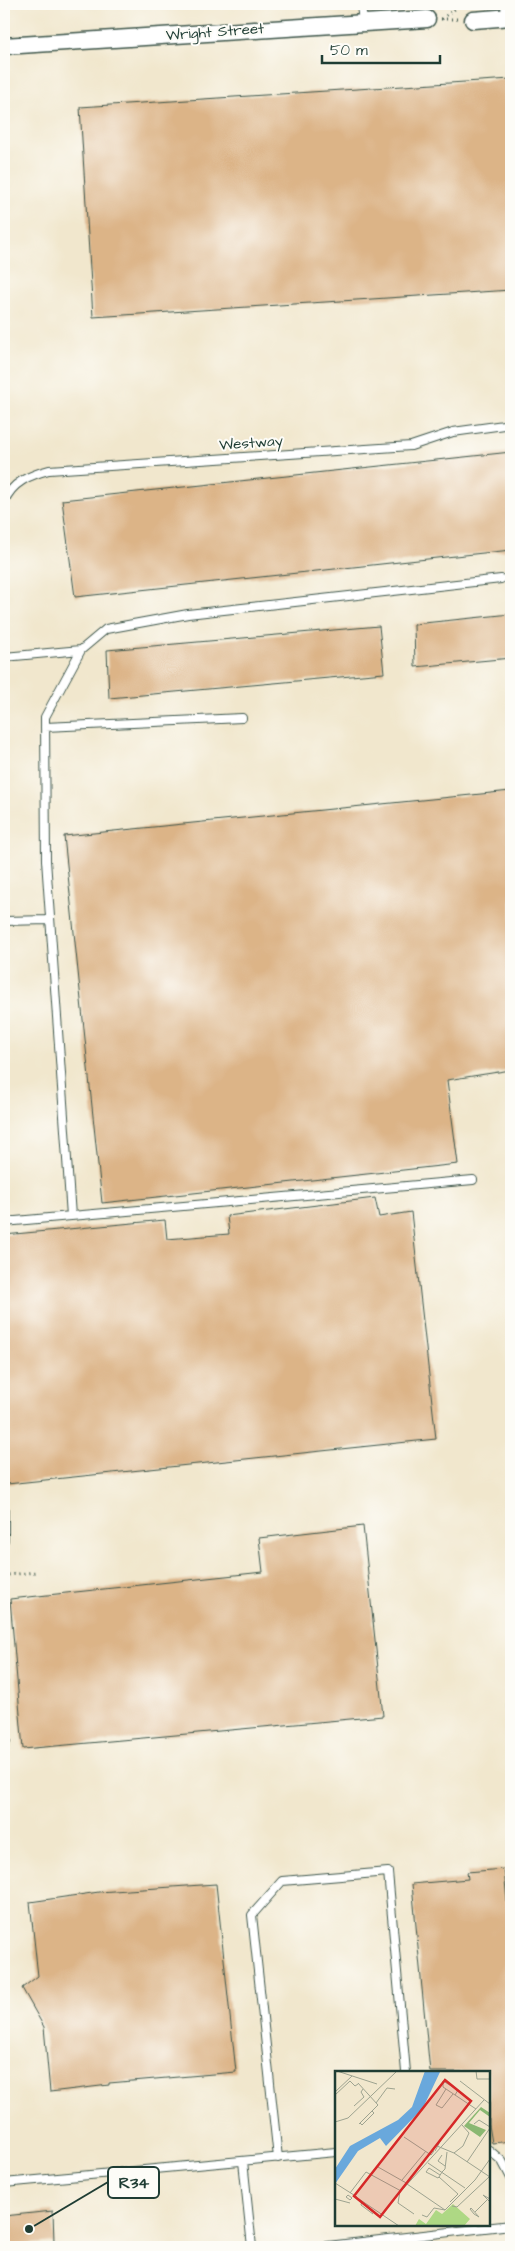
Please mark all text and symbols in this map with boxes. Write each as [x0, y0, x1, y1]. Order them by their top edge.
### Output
street label: Wright Street [165, 18, 265, 47]
scale bar [322, 32, 440, 64]
text: 50 m [330, 40, 368, 61]
street label: Westway [218, 430, 284, 457]
inset map [335, 2071, 490, 2226]
callout: R34 [108, 2167, 159, 2198]
text: R34 [119, 2172, 149, 2194]

